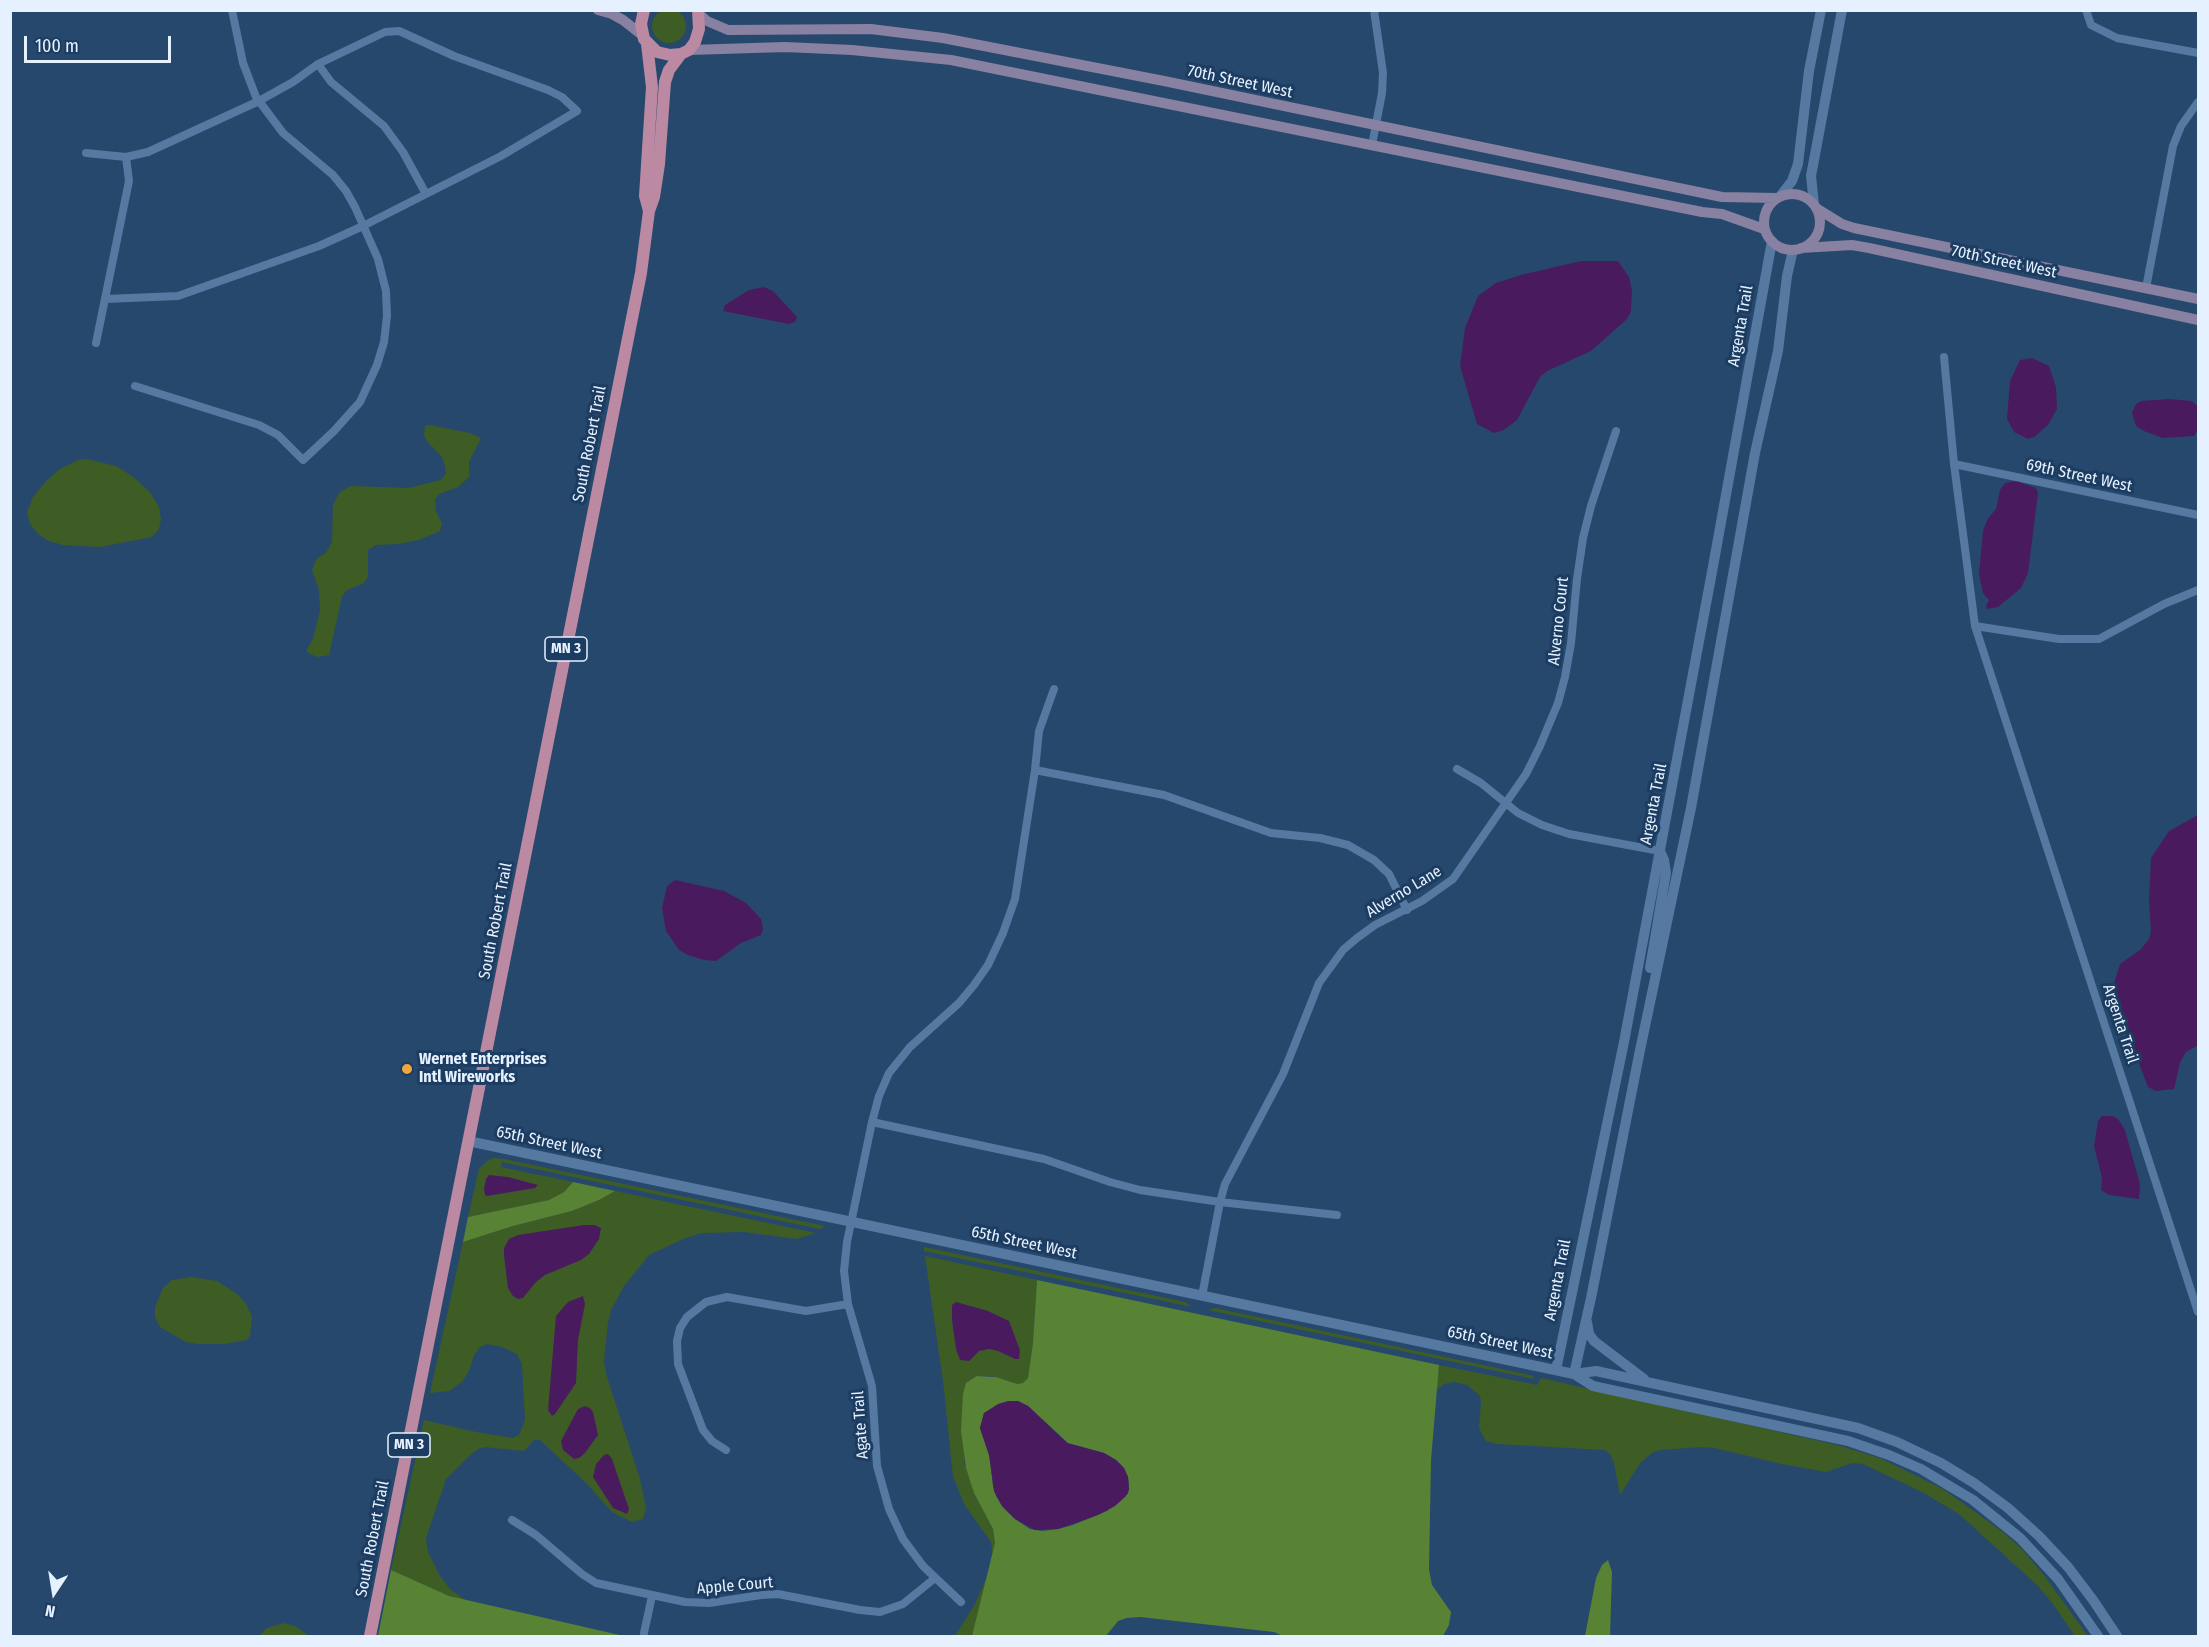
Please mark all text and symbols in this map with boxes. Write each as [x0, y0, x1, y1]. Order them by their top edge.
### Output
scale bar [27, 24, 174, 62]
text: 100 m [35, 35, 79, 57]
street label: 70th Street West [1186, 61, 1294, 103]
street label: 70th Street West [1950, 241, 2058, 283]
street label: Argenta Trail [1724, 284, 1758, 368]
street label: South Robert Trail [569, 384, 611, 504]
street label: 69th Street West [2024, 455, 2134, 497]
street label: Alverno Court [1545, 576, 1573, 666]
road number: MN 3 [545, 637, 587, 661]
street label: Argenta Trail [1637, 762, 1671, 846]
street label: South Robert Trail [475, 861, 517, 981]
street label: Alverno Lane [1363, 862, 1445, 922]
street label: Argenta Trail [2098, 982, 2142, 1066]
place label: Wernet Enterprises Intl Wireworks [419, 1050, 547, 1088]
marker: Wernet Enterprises Intl Wireworks [400, 1062, 414, 1076]
street label: 65th Street West [494, 1122, 604, 1164]
street label: 65th Street West [969, 1222, 1079, 1264]
street label: Argenta Trail [1541, 1238, 1575, 1322]
street label: 65th Street West [1445, 1322, 1555, 1364]
street label: Agate Trail [849, 1390, 873, 1460]
road number: MN 3 [388, 1433, 430, 1457]
street label: South Robert Trail [352, 1479, 394, 1599]
north arrow [24, 1563, 84, 1623]
street label: Apple Court [696, 1573, 774, 1599]
text: N [43, 1601, 57, 1621]

